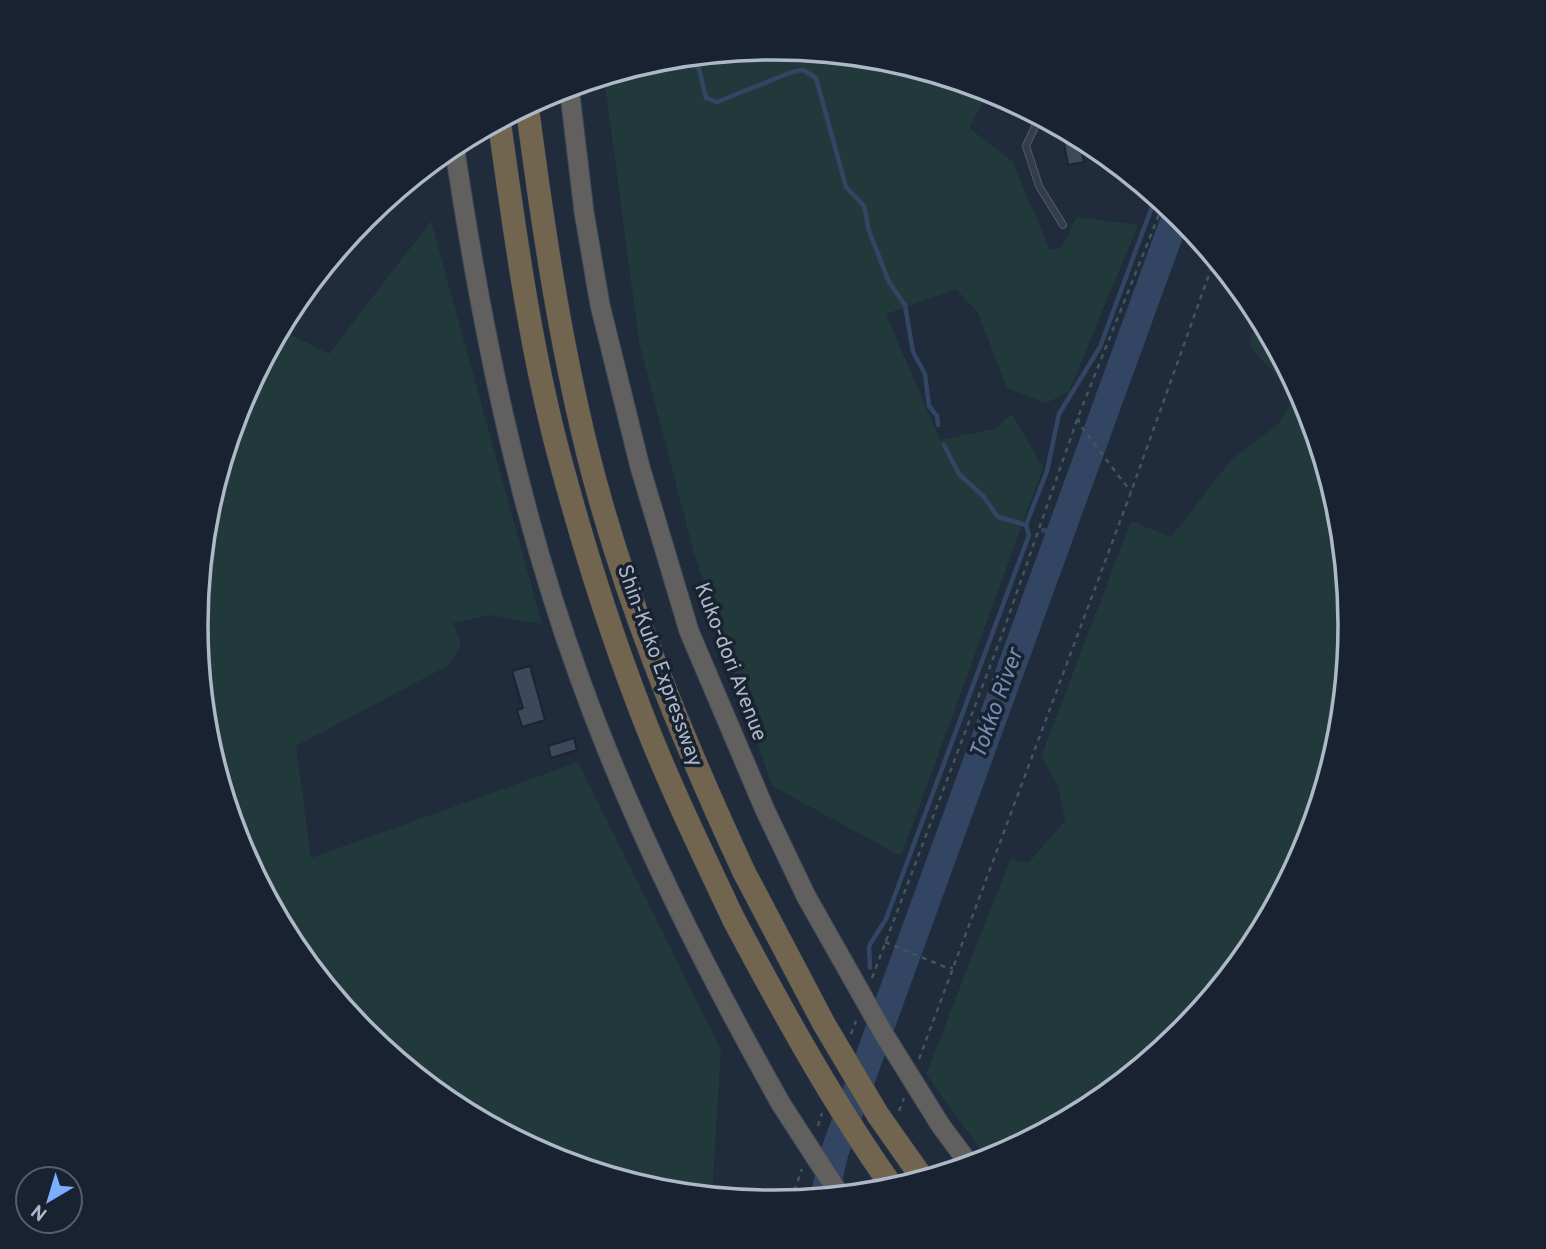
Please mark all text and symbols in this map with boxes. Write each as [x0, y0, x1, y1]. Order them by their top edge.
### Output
street label: Shin-Kuko Expressway [610, 561, 708, 771]
street label: Kuko-dori Avenue [687, 579, 773, 745]
water label: Tokko River [965, 643, 1032, 763]
north arrow [14, 1165, 84, 1235]
text: N [27, 1198, 53, 1225]

